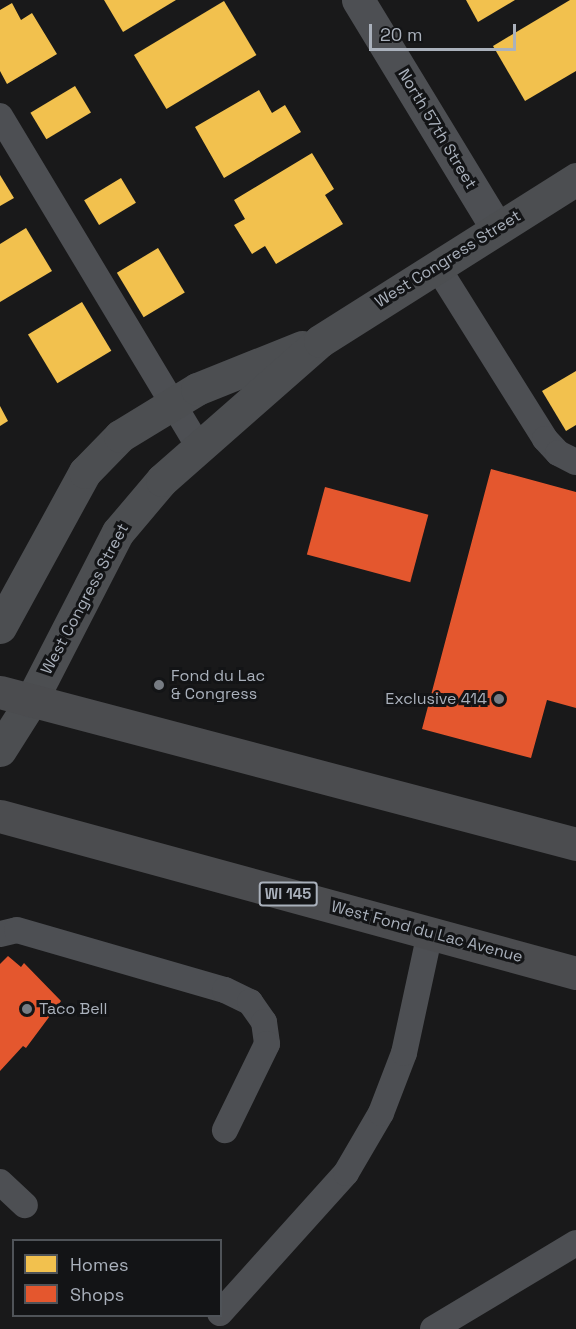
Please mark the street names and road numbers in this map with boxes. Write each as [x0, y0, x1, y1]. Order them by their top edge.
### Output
street label: North 57th Street [394, 66, 480, 192]
street label: West Congress Street [372, 206, 524, 312]
street label: West Congress Street [37, 520, 133, 678]
road number: WI 145 [258, 882, 318, 906]
street label: West Fond du Lac Avenue [329, 897, 525, 967]

